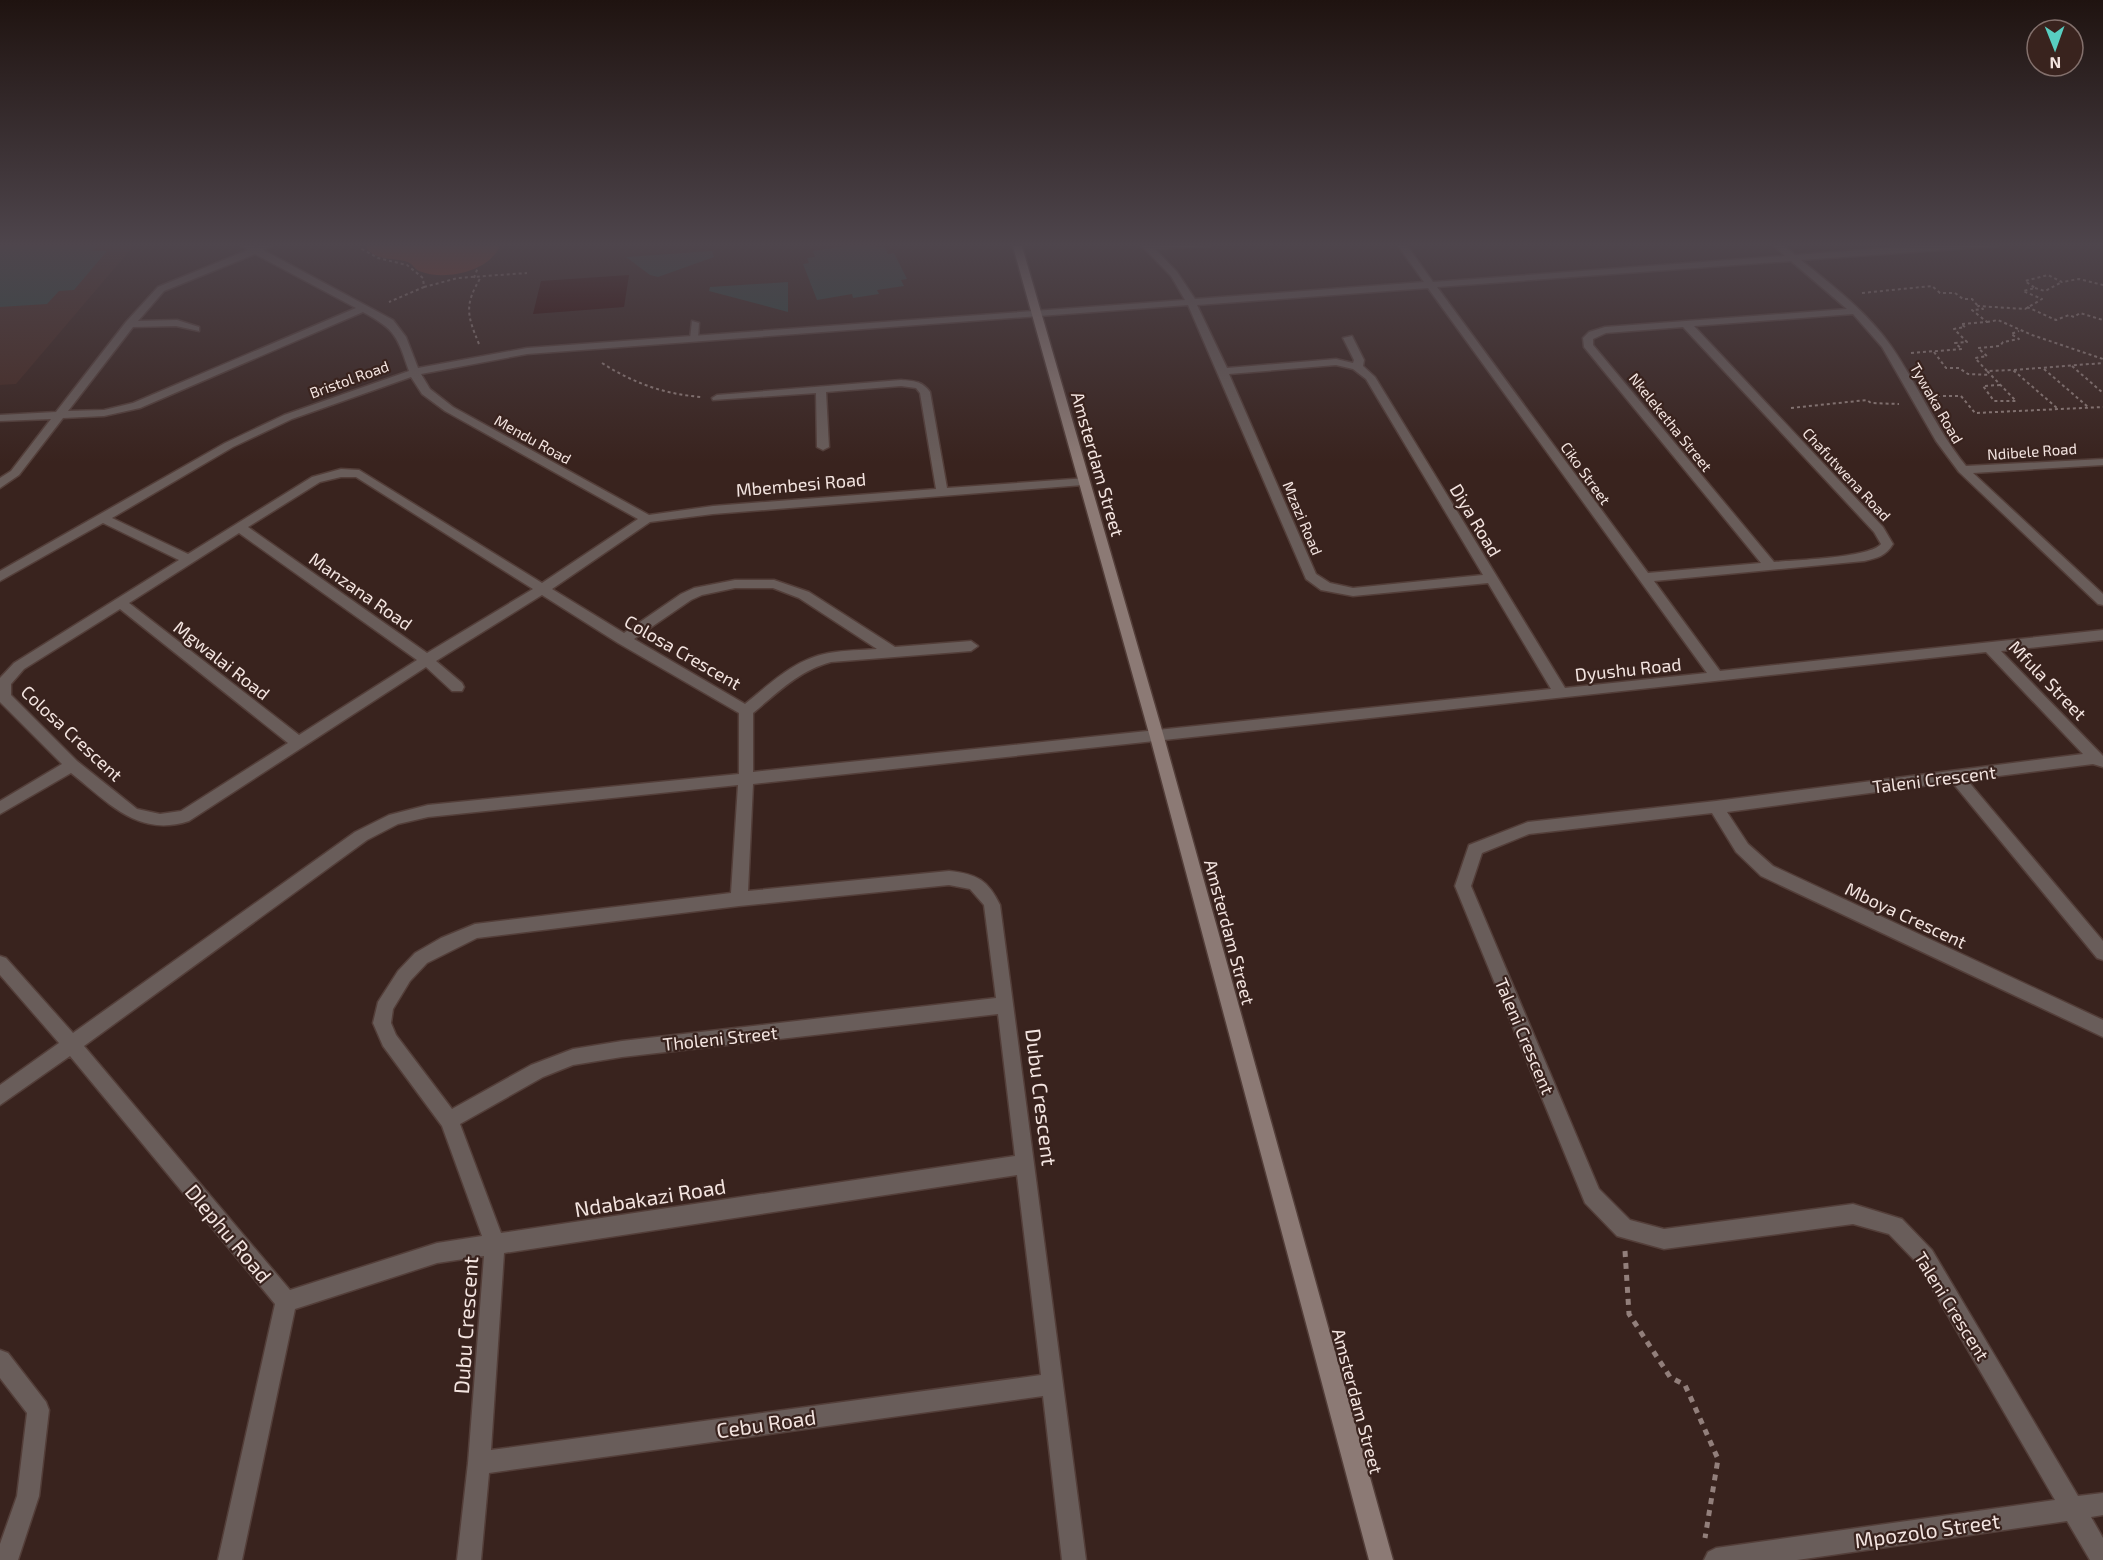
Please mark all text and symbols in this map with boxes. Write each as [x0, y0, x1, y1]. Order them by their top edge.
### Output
north arrow [2025, 18, 2085, 78]
text: N [2049, 54, 2061, 73]
street label: Bristol Road [307, 356, 391, 402]
street label: Tywaka Road [1907, 360, 1967, 446]
street label: Nkeleketha Street [1626, 369, 1716, 475]
street label: Amsterdam Street [1067, 389, 1129, 539]
street label: Mendu Road [491, 411, 575, 467]
street label: Chafutwena Road [1799, 424, 1895, 524]
street label: Ciko Street [1557, 438, 1615, 508]
street label: Ndibele Road [1987, 439, 2077, 463]
street label: Mbembesi Road [735, 467, 867, 501]
street label: Mzazi Road [1279, 478, 1327, 558]
street label: Diya Road [1446, 480, 1506, 560]
street label: Manzana Road [305, 547, 417, 635]
street label: Colosa Crescent [621, 610, 745, 694]
street label: Mgwalai Road [170, 616, 274, 704]
street label: Mfula Street [2005, 636, 2091, 724]
street label: Dyushu Road [1574, 652, 1682, 686]
street label: Colosa Crescent [17, 680, 127, 786]
street label: Taleni Crescent [1871, 760, 1997, 797]
street label: Amsterdam Street [1200, 857, 1260, 1007]
street label: Mboya Crescent [1842, 877, 1970, 953]
street label: Taleni Crescent [1491, 974, 1559, 1098]
street label: Tholeni Street [662, 1021, 779, 1055]
street label: Dubu Crescent [1021, 1027, 1063, 1167]
street label: Ndabakazi Road [572, 1173, 728, 1221]
street label: Dlephu Road [181, 1179, 277, 1287]
street label: Taleni Crescent [1910, 1247, 1994, 1365]
street label: Dubu Crescent [448, 1255, 482, 1395]
street label: Amsterdam Street [1328, 1326, 1388, 1476]
street label: Cebu Road [715, 1404, 817, 1442]
street label: Mpozolo Street [1853, 1507, 2001, 1553]

